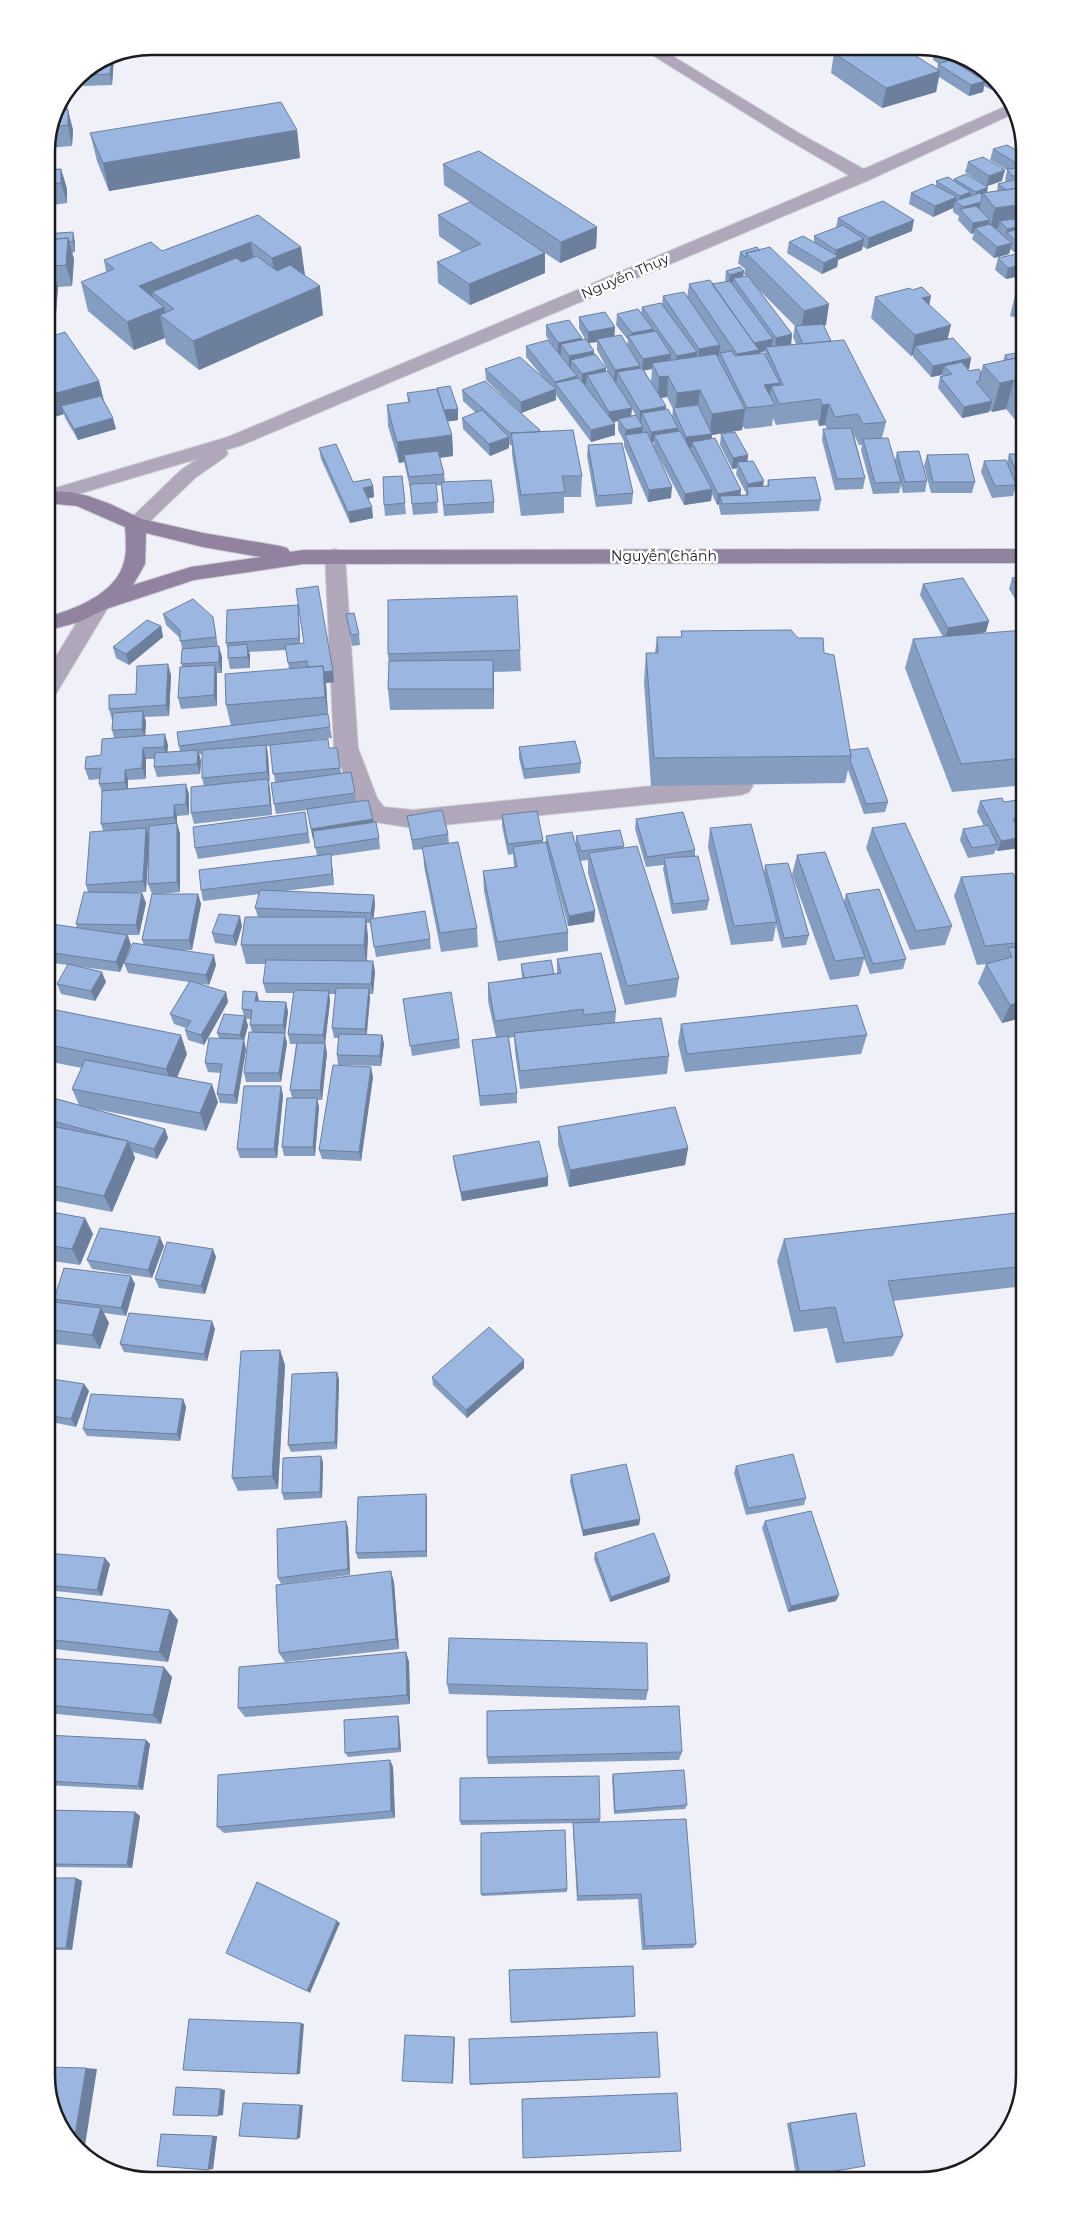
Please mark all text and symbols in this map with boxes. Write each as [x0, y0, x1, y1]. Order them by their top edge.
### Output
street label: Nguyễn Thụy [578, 249, 672, 303]
street label: Nguyễn Chánh [611, 547, 717, 565]

